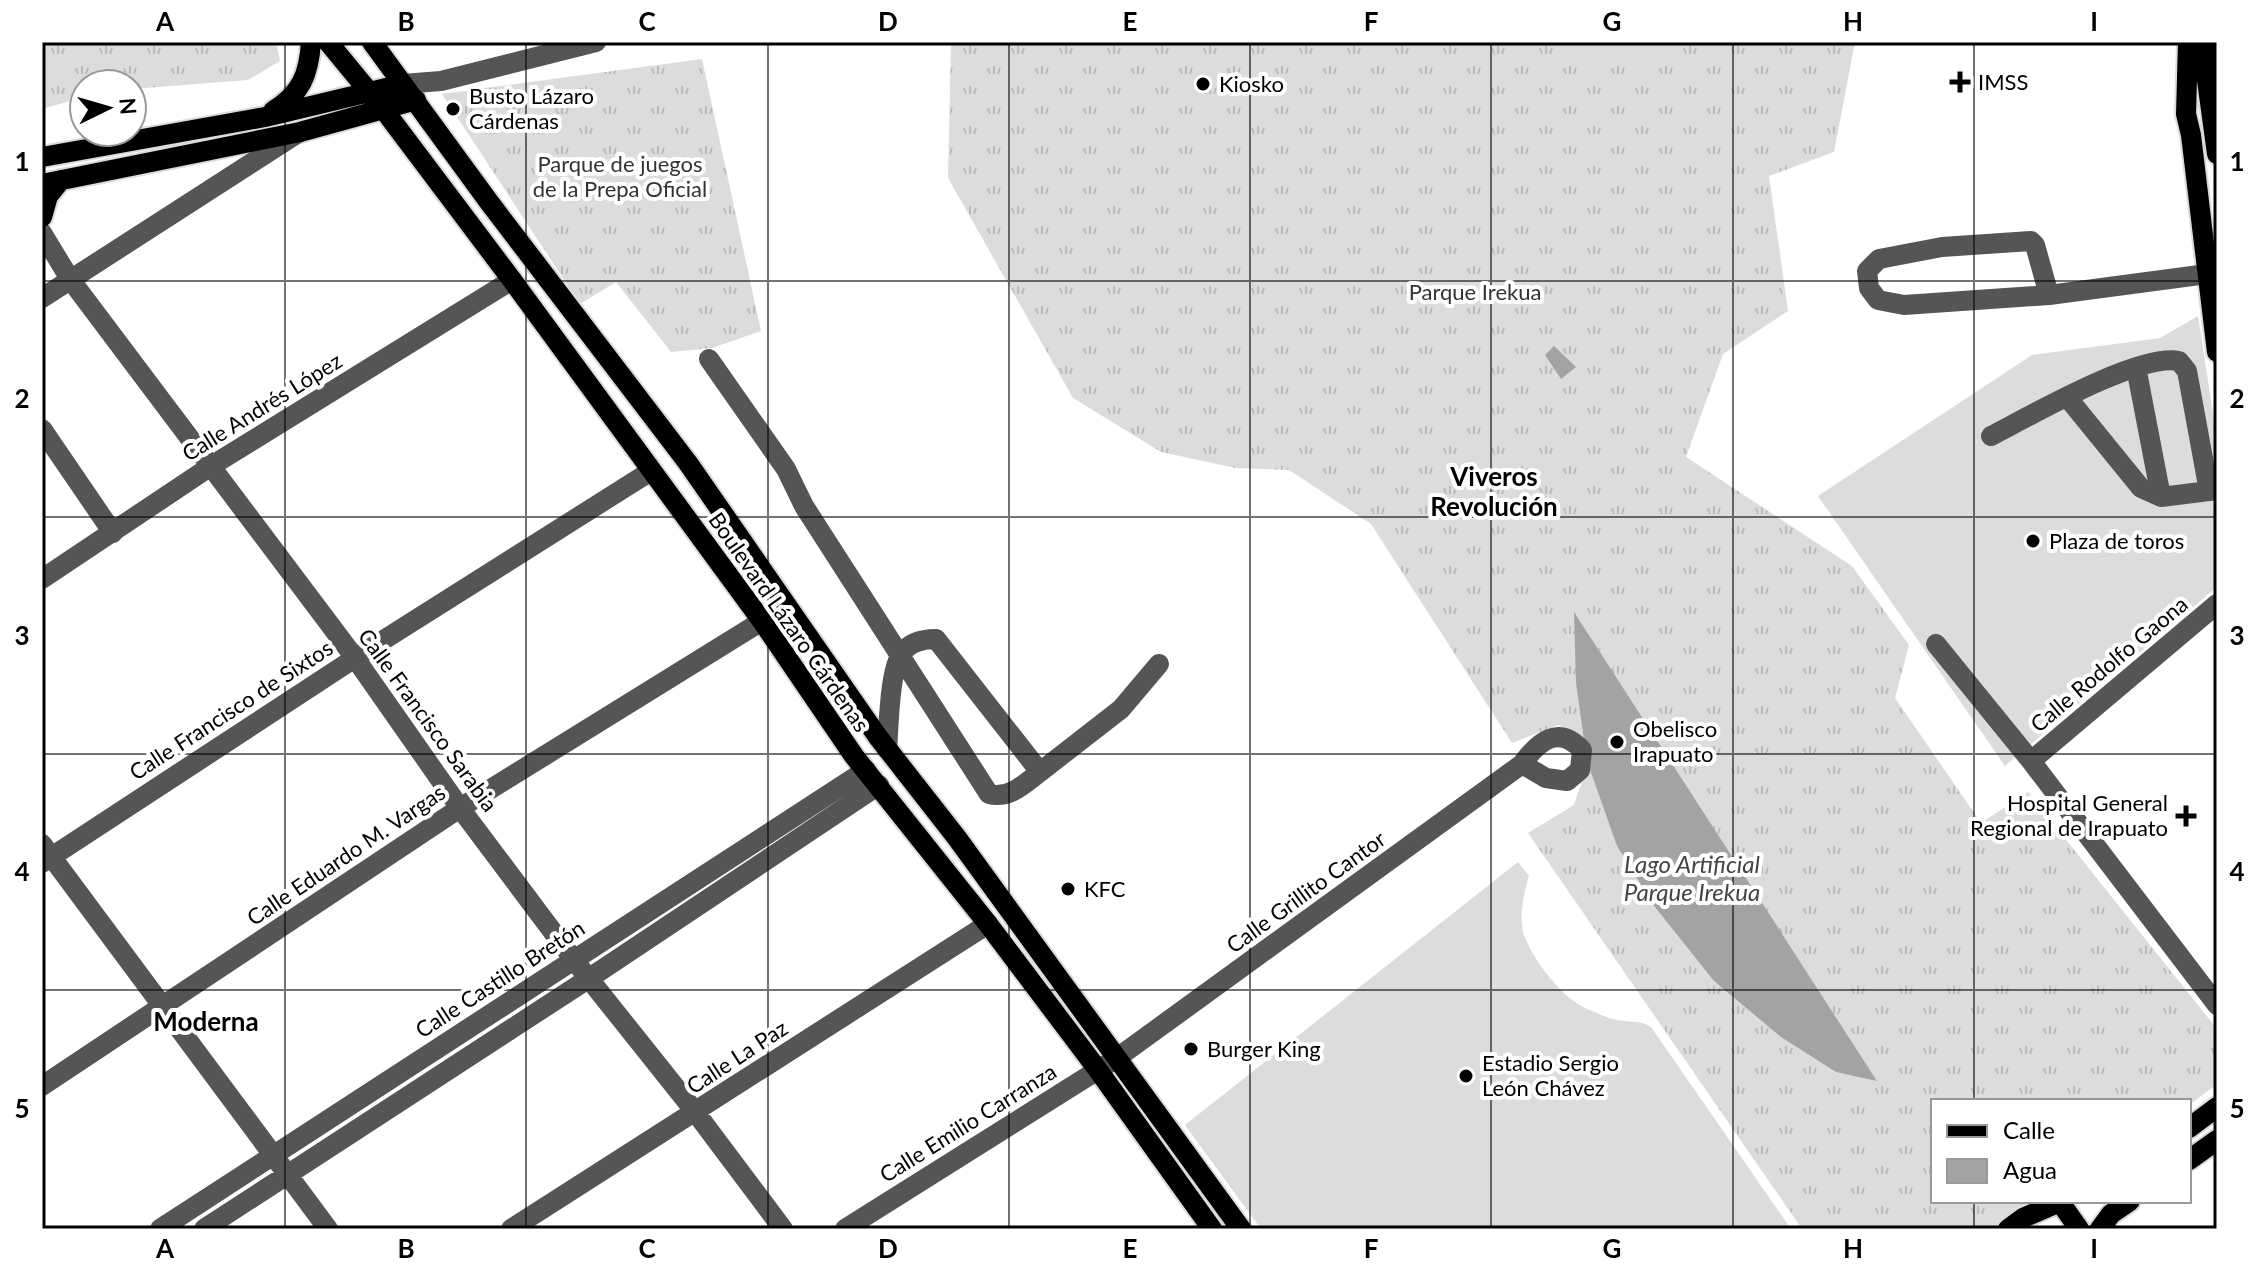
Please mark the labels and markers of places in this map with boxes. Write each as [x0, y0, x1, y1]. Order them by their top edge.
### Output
place label: IMSS [1978, 68, 2028, 95]
place label: Kiosko [1219, 70, 1284, 97]
marker: IMSS [1949, 71, 1971, 93]
marker: Kiosko [1194, 75, 1212, 93]
place label: Busto Lázaro Cárdenas [469, 82, 594, 134]
marker: Busto Lázaro Cárdenas [444, 100, 462, 118]
place label: Plaza de toros [2049, 527, 2184, 554]
marker: Plaza de toros [2024, 532, 2042, 550]
place label: Obelisco Irapuato [1633, 715, 1717, 767]
marker: Obelisco Irapuato [1608, 733, 1626, 751]
place label: Hospital General Regional de Irapuato [1970, 789, 2168, 841]
marker: Hospital General Regional de Irapuato [2175, 805, 2197, 827]
place label: KFC [1084, 875, 1126, 902]
marker: KFC [1059, 880, 1077, 898]
place label: Burger King [1207, 1035, 1321, 1062]
marker: Burger King [1182, 1040, 1200, 1058]
place label: Estadio Sergio León Chávez [1482, 1049, 1619, 1101]
marker: Estadio Sergio León Chávez [1457, 1067, 1475, 1085]

